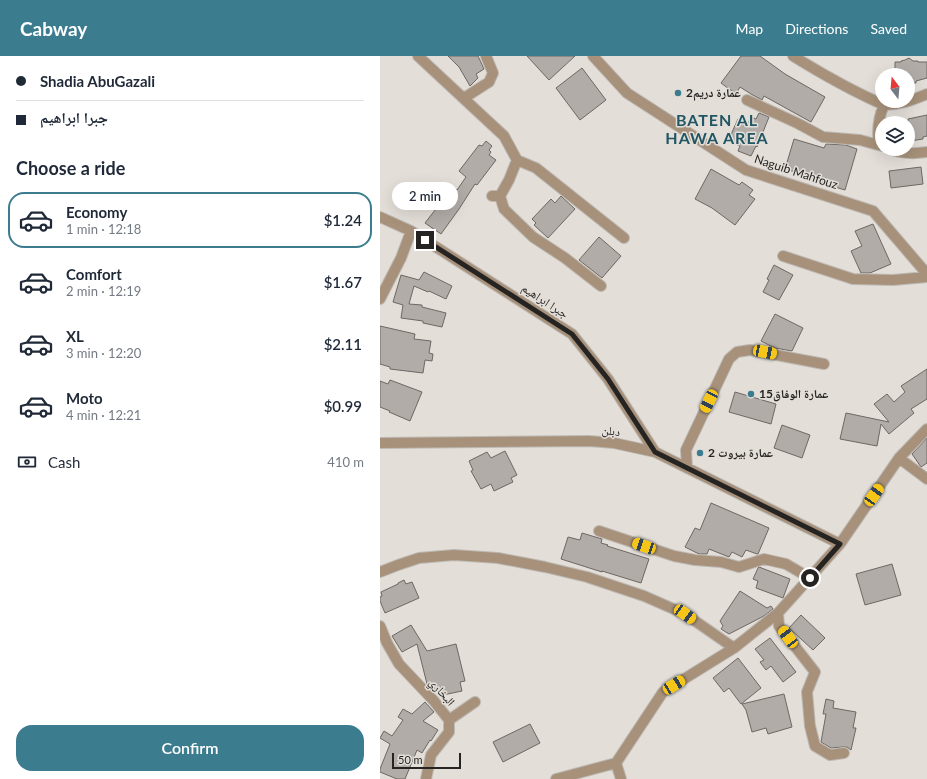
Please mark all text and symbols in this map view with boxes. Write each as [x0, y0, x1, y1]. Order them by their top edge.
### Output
text: Cabway [20, 17, 87, 40]
text: Map [736, 20, 763, 37]
text: Directions [785, 20, 848, 37]
text: Saved [870, 20, 907, 37]
north arrow [875, 68, 915, 108]
map controls [875, 68, 915, 156]
text: Shadia AbuGazali [40, 72, 155, 90]
place label: عمارة دريم2 [686, 85, 741, 101]
marker: عمارة دريم2 [673, 88, 683, 98]
text: جبرا ابراهيم [40, 108, 108, 126]
district label: BATEN AL HAWA AREA [665, 110, 769, 147]
button: layers [875, 116, 915, 156]
street label: Naguib Mahfouz [752, 151, 840, 192]
text: Choose a ride [16, 157, 125, 179]
callout: 2 min [392, 182, 458, 210]
text: 2 min [409, 188, 441, 204]
icon: car [18, 202, 54, 238]
text: Economy [66, 203, 127, 221]
text: $1.24 [324, 211, 362, 229]
text: 1 min · 12:18 [66, 221, 141, 237]
route end [416, 231, 434, 249]
icon: car [18, 264, 54, 300]
text: Comfort [66, 265, 122, 283]
text: $1.67 [324, 273, 362, 291]
street label: جبرا ابراهيم [519, 280, 572, 322]
text: 2 min · 12:19 [66, 283, 141, 299]
icon: car [18, 326, 54, 362]
text: XL [66, 327, 84, 345]
text: $2.11 [324, 335, 362, 353]
car [752, 344, 778, 360]
text: 3 min · 12:20 [66, 345, 141, 361]
place label: عمارة الوفاق15 [759, 386, 828, 402]
icon: car [18, 388, 54, 424]
car [698, 388, 720, 414]
text: Moto [66, 389, 103, 407]
marker: عمارة الوفاق15 [746, 389, 756, 399]
text: $0.99 [324, 397, 362, 415]
text: 4 min · 12:21 [66, 407, 141, 423]
street label: دبلن [601, 422, 621, 439]
place label: عمارة بيروت 2 [708, 445, 773, 460]
marker: عمارة بيروت 2 [695, 448, 705, 458]
icon: cash [16, 451, 38, 473]
text: Cash [48, 453, 80, 471]
text: 410 m [327, 454, 364, 470]
car [862, 482, 886, 508]
car [631, 536, 657, 556]
route start [801, 569, 819, 587]
car [672, 602, 698, 626]
car [776, 624, 800, 650]
car [661, 674, 687, 696]
street label: البخاري [424, 675, 459, 711]
button: Confirm [16, 725, 364, 771]
scale bar [392, 751, 461, 770]
text: 50 m [398, 753, 423, 766]

